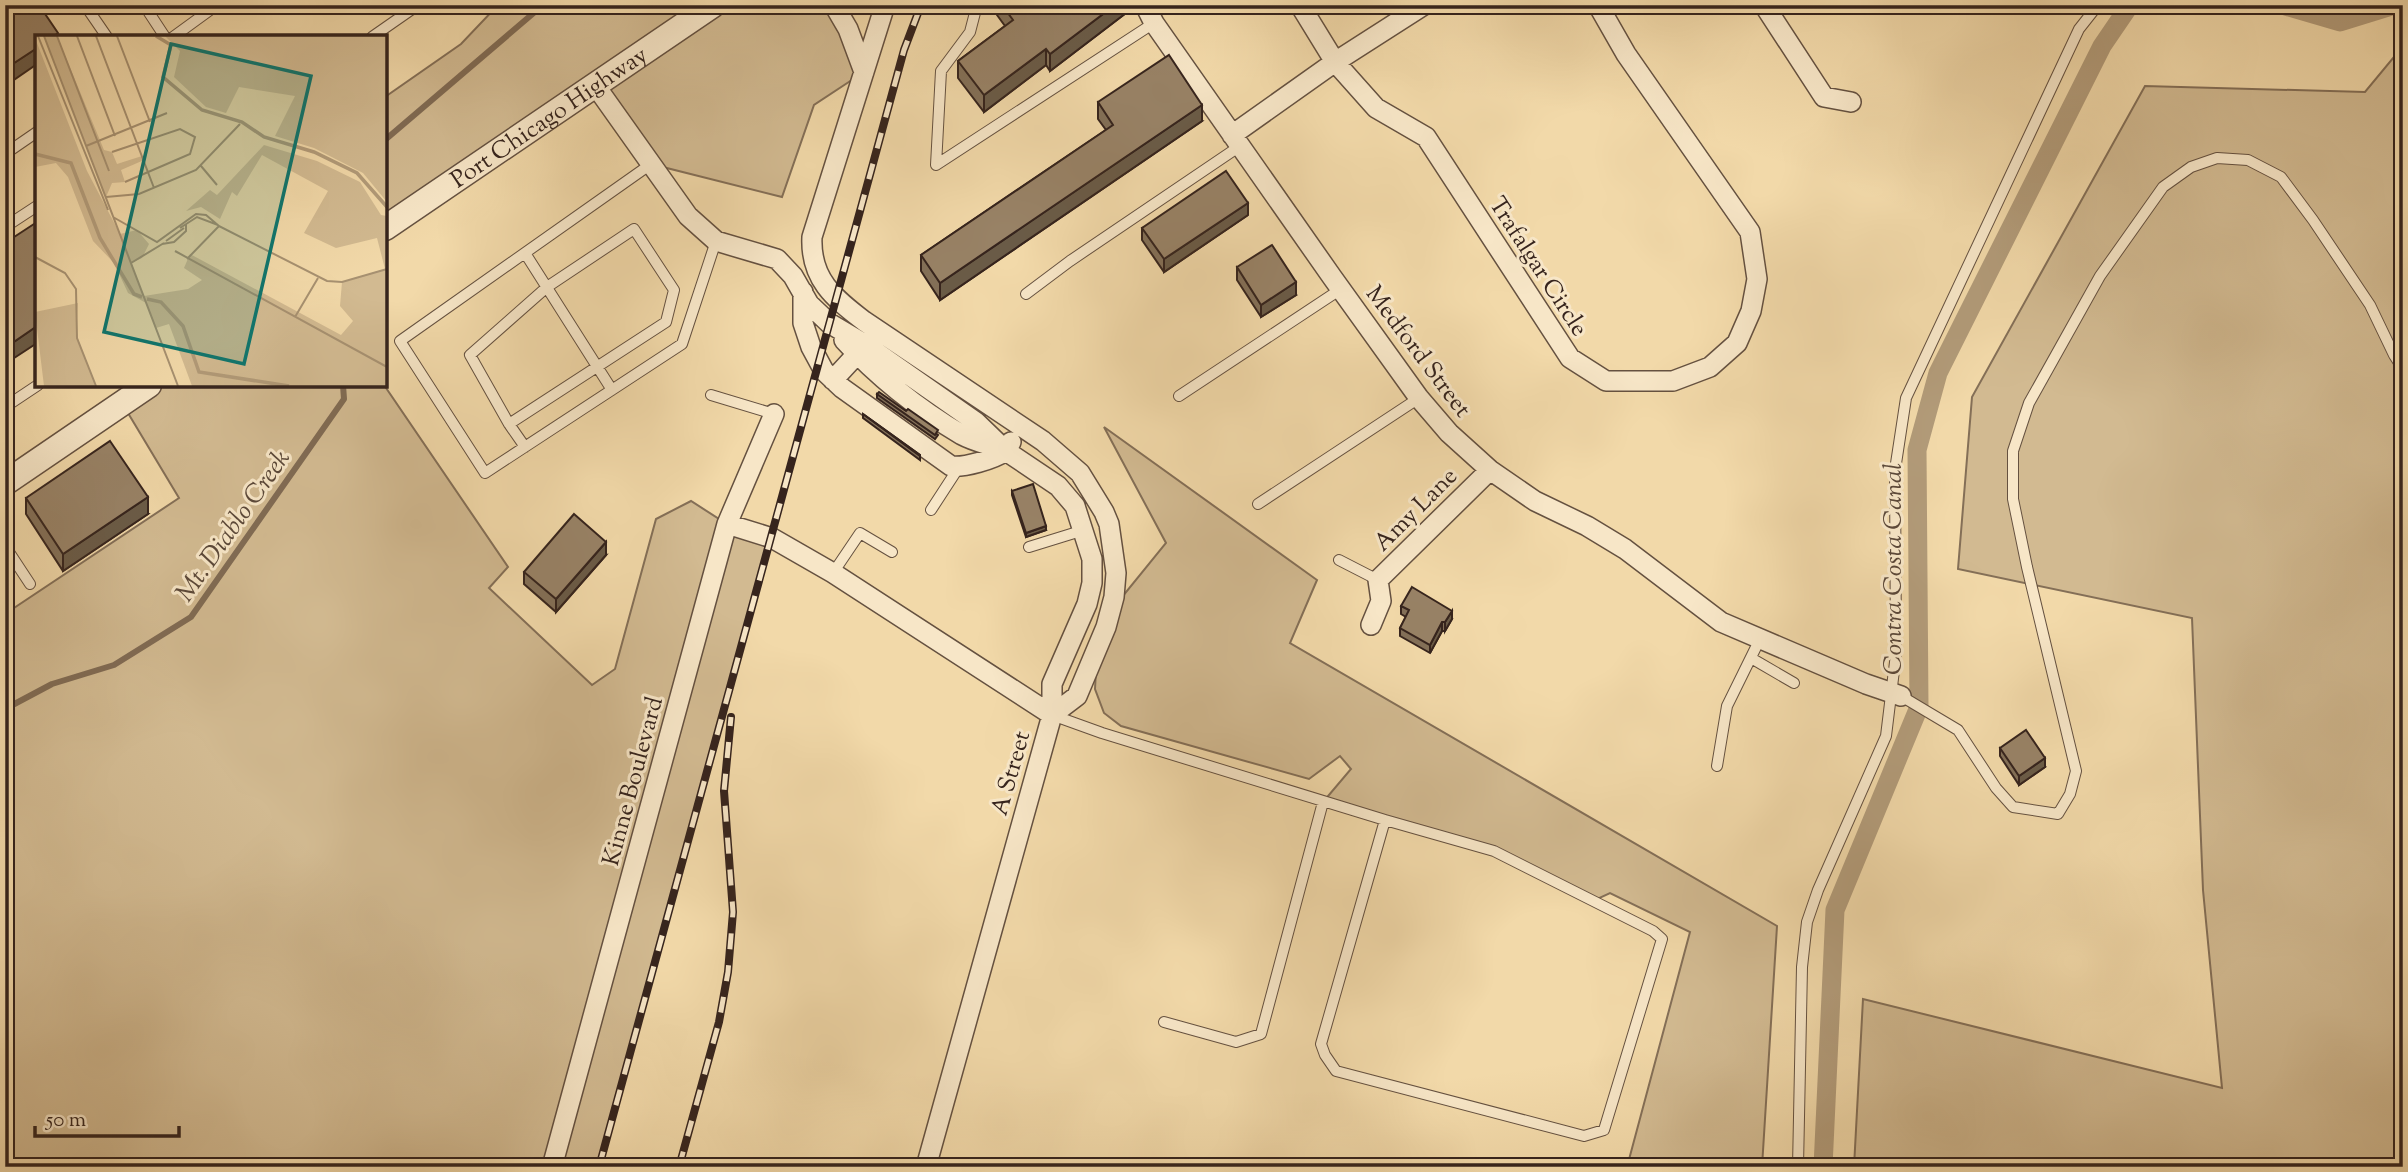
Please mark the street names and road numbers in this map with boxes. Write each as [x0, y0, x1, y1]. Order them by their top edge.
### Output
street label: Port Chicago Highway [445, 39, 655, 197]
street label: Trafalgar Circle [1479, 191, 1595, 344]
street label: Medford Street [1357, 279, 1478, 425]
street label: Amy Lane [1367, 461, 1466, 560]
street label: Kinne Boulevard [595, 693, 673, 870]
street label: A Street [984, 727, 1040, 820]

